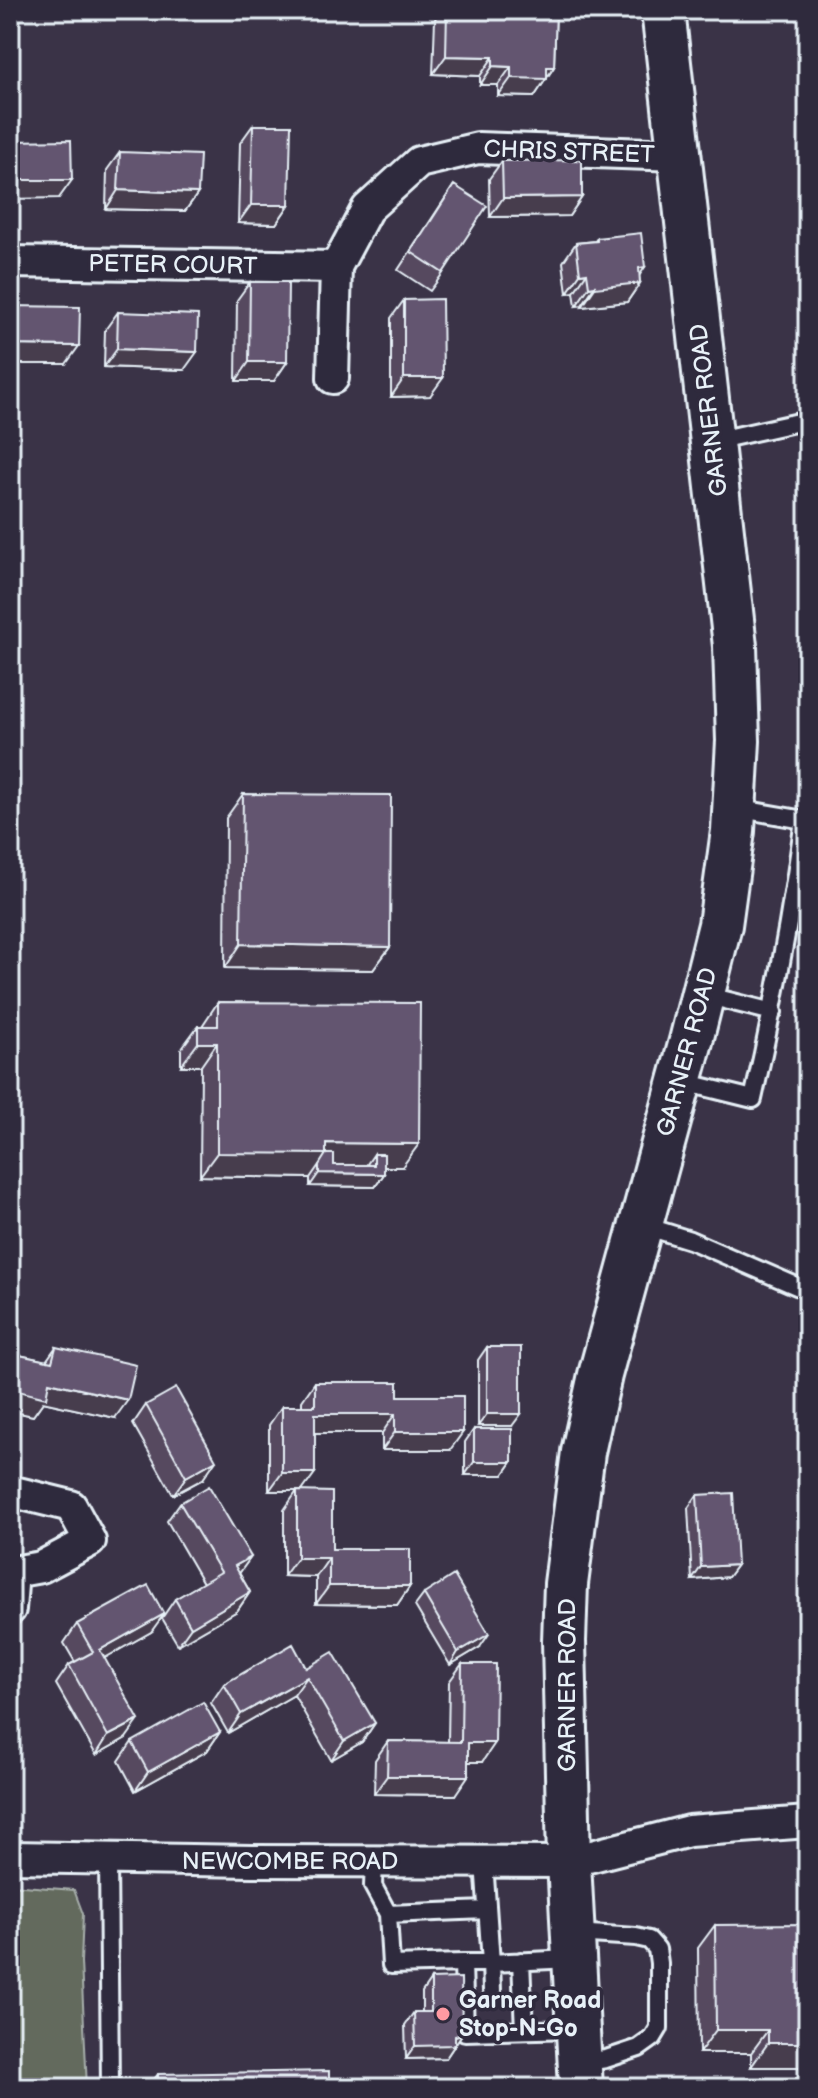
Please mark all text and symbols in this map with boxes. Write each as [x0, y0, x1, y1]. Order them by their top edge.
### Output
street label: CHRIS STREET [483, 135, 656, 169]
street label: PETER COURT [88, 249, 258, 281]
street label: GARNER ROAD [684, 322, 734, 498]
street label: GARNER ROAD [651, 964, 723, 1140]
street label: GARNER ROAD [553, 1598, 582, 1772]
street label: NEWCOMBE ROAD [182, 1847, 398, 1876]
place label: Garner Road Stop-N-Go [459, 1986, 601, 2043]
marker: Garner Road Stop-N-Go [434, 2005, 452, 2023]

